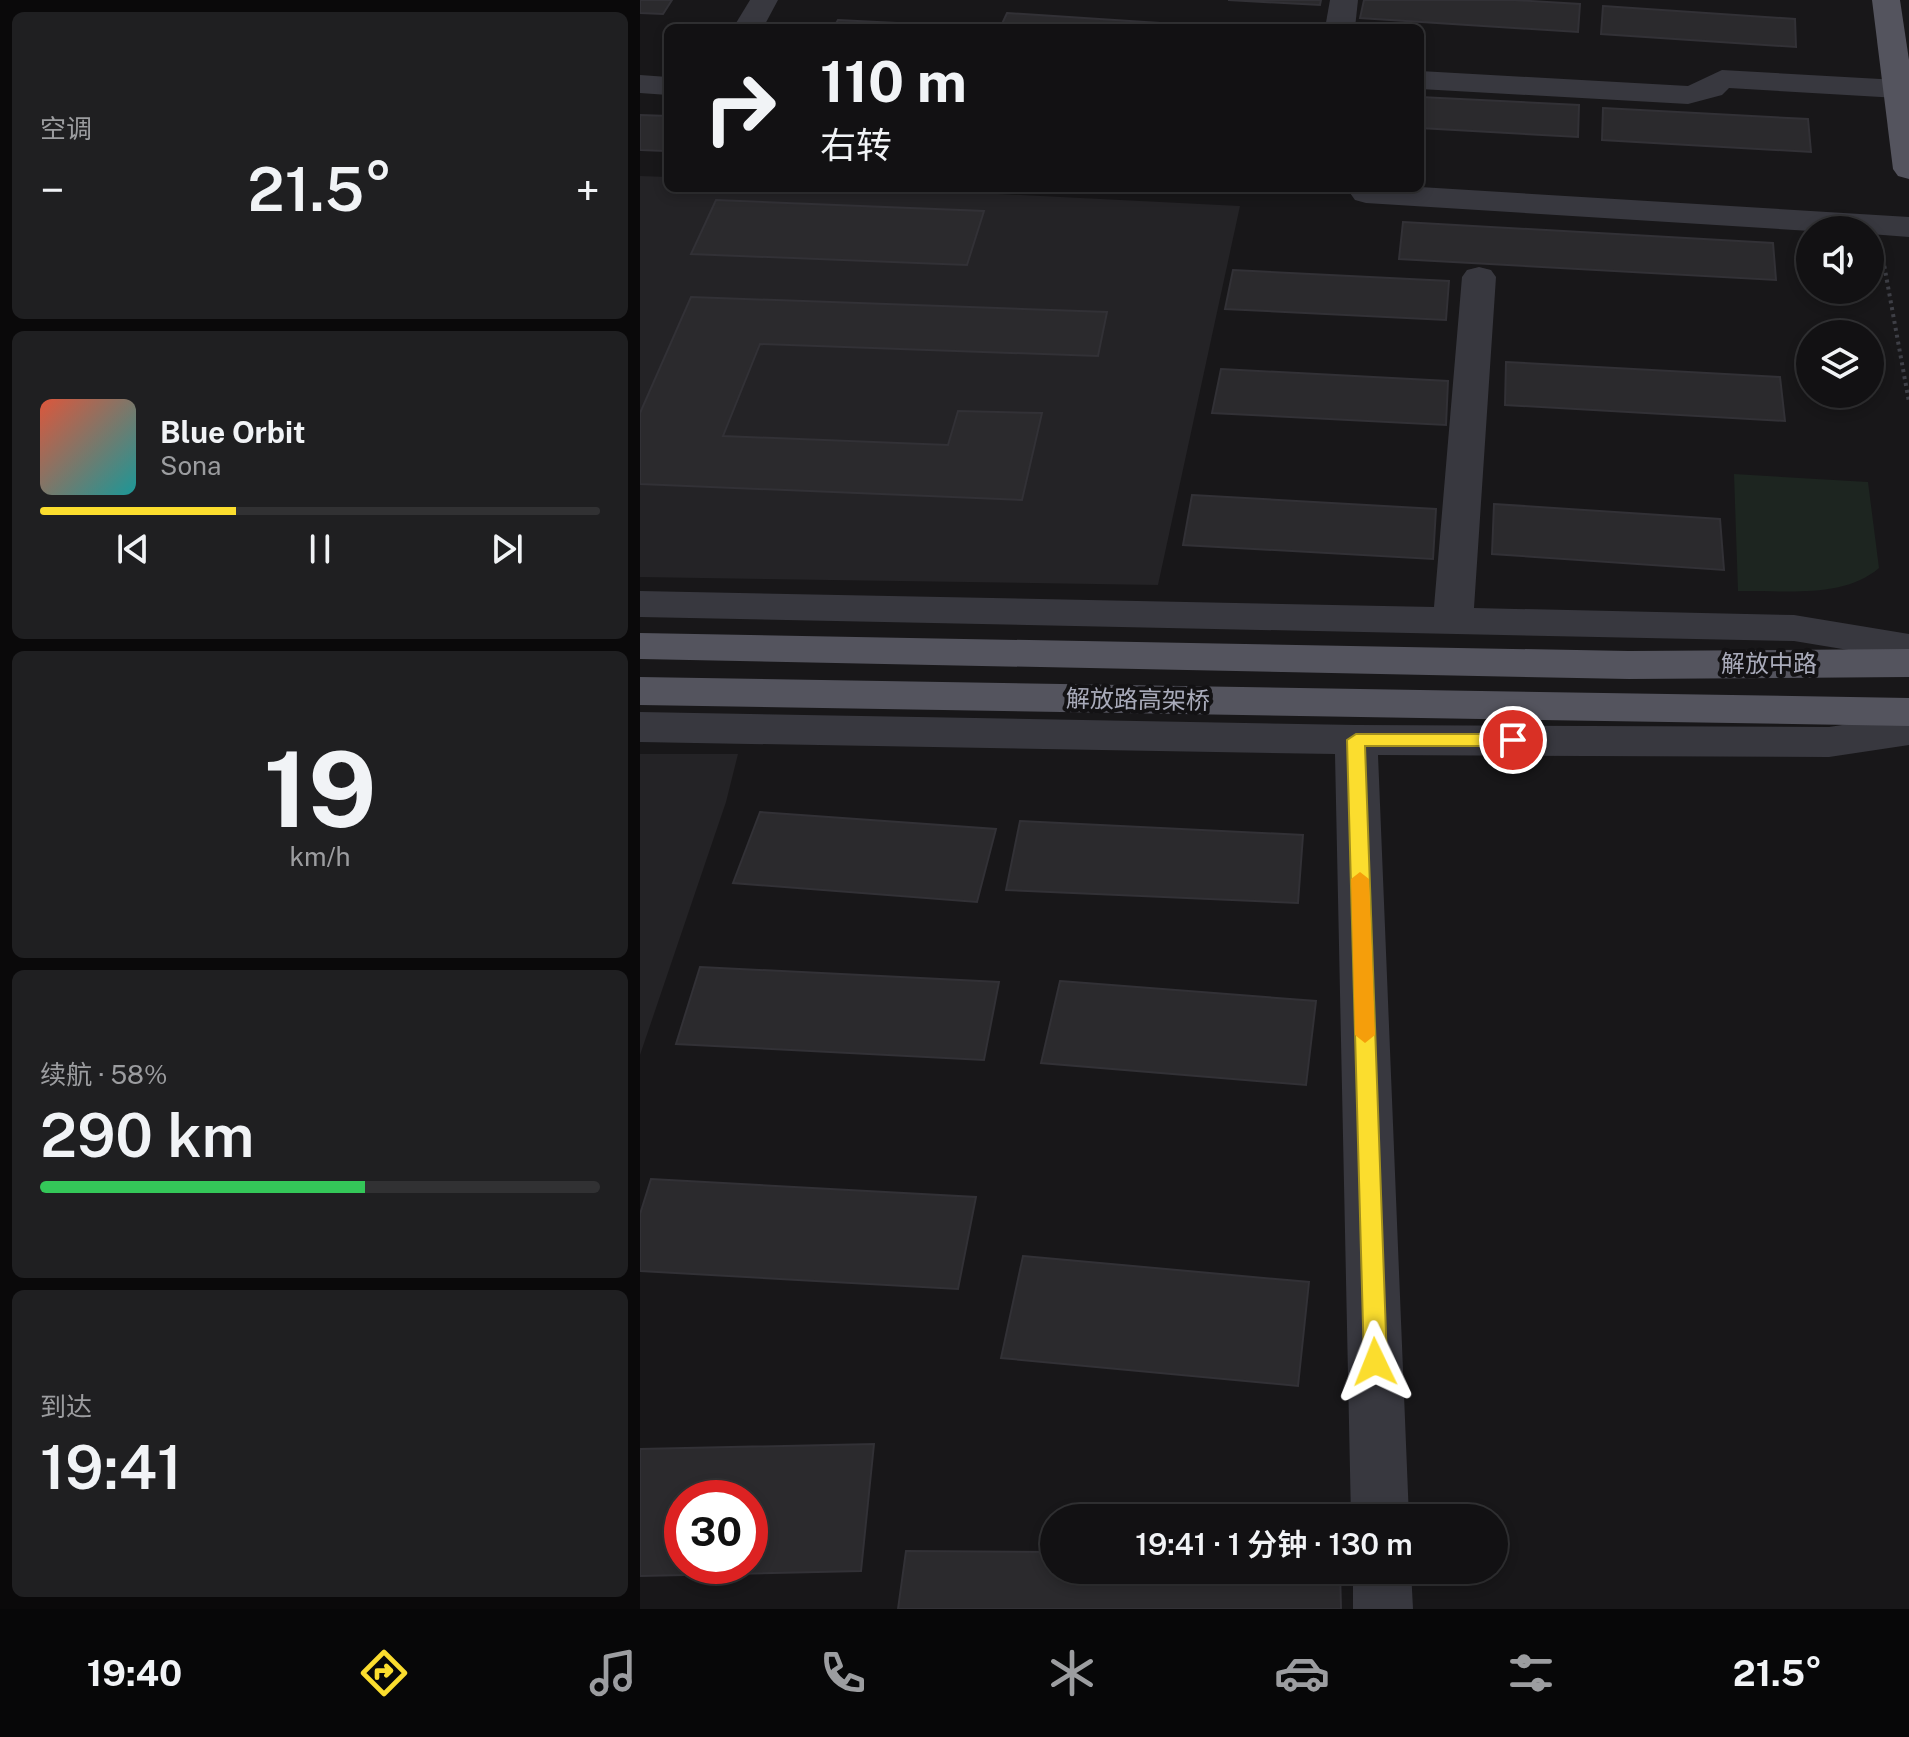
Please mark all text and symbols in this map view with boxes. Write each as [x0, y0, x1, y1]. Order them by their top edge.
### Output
text: 110 m [820, 49, 967, 115]
icon: right [688, 56, 792, 160]
text: 空调 [40, 113, 92, 144]
text: 右转 [820, 124, 892, 166]
text: 21.5° [248, 154, 392, 225]
text: − [40, 164, 64, 216]
text: + [576, 164, 600, 216]
map controls [1796, 216, 1884, 408]
button: sound [1796, 216, 1884, 304]
button: layers [1796, 320, 1884, 408]
text: Blue Orbit [160, 414, 306, 450]
text: Sona [160, 450, 221, 481]
icon: previous [111, 527, 155, 571]
icon: pause [298, 527, 342, 571]
icon: next [485, 527, 529, 571]
street label: 解放中路 [1721, 649, 1817, 677]
street label: 解放路高架桥 [1066, 684, 1210, 714]
pin [1479, 706, 1547, 774]
icon: arrive [1491, 718, 1535, 762]
text: 19 [263, 728, 377, 850]
text: km/h [289, 841, 351, 872]
text: 续航 · 58% [40, 1059, 167, 1090]
text: 290 km [40, 1100, 254, 1171]
position arrow [1333, 1320, 1417, 1404]
text: 到达 [40, 1391, 92, 1422]
text: 19:41 [40, 1432, 182, 1503]
speed limit sign: 30 [664, 1480, 768, 1584]
text: 19:41 · 1 分钟 · 130 m [1135, 1526, 1413, 1562]
icon: directions [356, 1645, 412, 1701]
icon: music [585, 1645, 641, 1701]
icon: phone [815, 1645, 871, 1701]
icon: climate [1044, 1645, 1100, 1701]
icon: car [1274, 1645, 1330, 1701]
icon: filters [1503, 1645, 1559, 1701]
text: 19:40 [87, 1652, 182, 1694]
text: 21.5° [1733, 1652, 1822, 1694]

